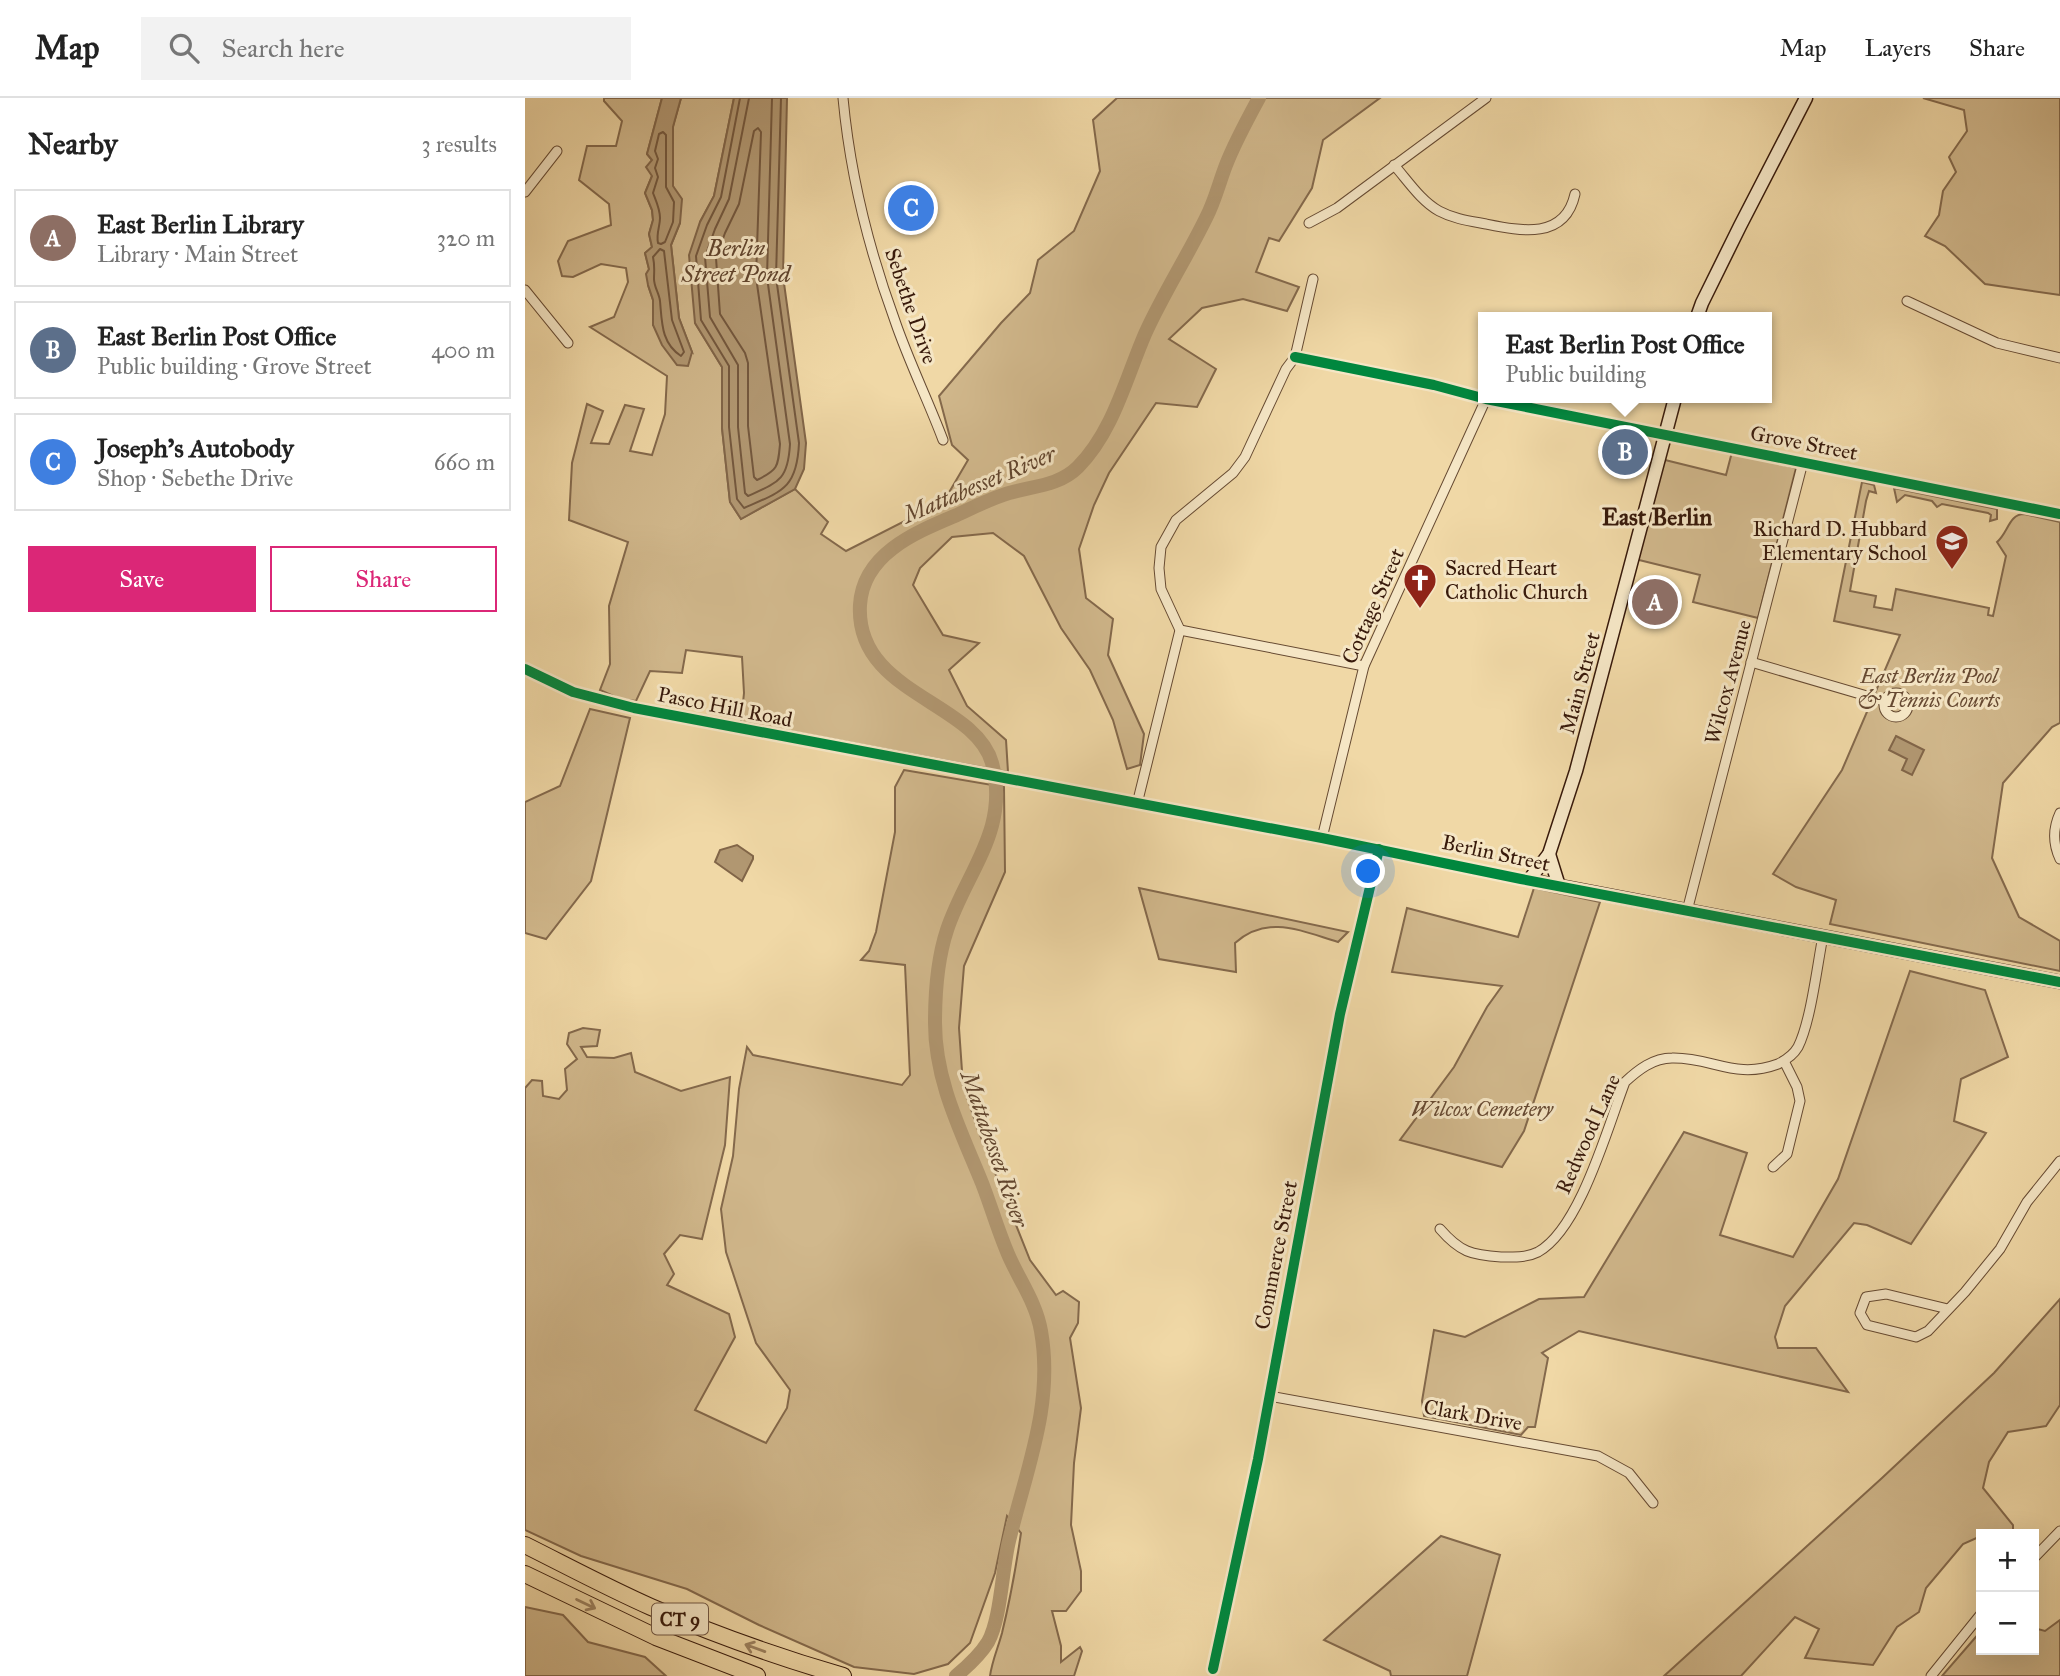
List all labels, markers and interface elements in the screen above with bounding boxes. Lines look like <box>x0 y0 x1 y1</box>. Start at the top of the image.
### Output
search box <box>141 17 631 80</box>
text: Map <box>35 28 99 68</box>
icon: search <box>165 29 203 67</box>
text: Search here <box>221 32 345 64</box>
text: Map <box>1780 33 1827 63</box>
text: Layers <box>1865 33 1931 63</box>
text: Share <box>1969 33 2025 63</box>
text: Nearby <box>28 126 118 162</box>
text: 3 results <box>421 130 497 158</box>
pin: C <box>888 182 934 234</box>
text: East Berlin Library <box>97 208 304 240</box>
text: A <box>45 224 61 252</box>
text: 320 m <box>437 224 495 252</box>
water label: Berlin Street Pond <box>681 234 792 288</box>
text: Library · Main Street <box>97 240 298 268</box>
street label: Sebethe Drive <box>879 245 943 367</box>
popup <box>1478 312 1772 403</box>
text: East Berlin Post Office <box>97 320 336 352</box>
text: East Berlin Post Office <box>1505 328 1745 360</box>
text: B <box>45 336 61 364</box>
text: 400 m <box>431 336 495 364</box>
text: Public building · Grove Street <box>97 352 372 380</box>
text: Public building <box>1505 360 1646 388</box>
street label: Grove Street <box>1748 420 1861 466</box>
pin: B <box>1602 426 1648 478</box>
text: Joseph's Autobody <box>97 432 294 464</box>
water label: Mattabesset River <box>897 439 1061 530</box>
text: C <box>45 448 61 476</box>
text: 660 m <box>434 448 495 476</box>
text: Shop · Sebethe Drive <box>97 464 293 492</box>
district label: East Berlin <box>1602 502 1712 532</box>
place label: Richard D. Hubbard Elementary School <box>1753 516 1927 566</box>
school or university icon: Richard D. Hubbard Elementary School <box>1933 522 1971 571</box>
street label: Cottage Street <box>1336 544 1410 668</box>
button: Save <box>28 546 256 612</box>
button: Share <box>270 546 497 612</box>
place label: Sacred Heart Catholic Church <box>1445 555 1588 605</box>
church icon: Sacred Heart Catholic Church <box>1401 561 1439 610</box>
pin: A <box>1632 576 1678 628</box>
street label: Wilcox Avenue <box>1699 617 1757 747</box>
street label: Main Street <box>1554 629 1606 737</box>
park label: East Berlin Pool & Tennis Courts <box>1858 663 2001 713</box>
street label: Pasco Hill Road <box>655 681 795 733</box>
street label: Berlin Street <box>1440 829 1553 877</box>
your location <box>1351 854 1385 888</box>
water label: Mattabesset River <box>955 1065 1035 1232</box>
street label: Redwood Lane <box>1550 1070 1626 1198</box>
park label: Wilcox Cemetery <box>1411 1096 1554 1122</box>
street label: Commerce Street <box>1249 1178 1303 1332</box>
street label: Clark Drive <box>1422 1394 1524 1436</box>
map controls <box>1976 1529 2039 1655</box>
button: + <box>1976 1529 2039 1592</box>
button: − <box>1976 1592 2039 1655</box>
one-way arrow <box>575 1598 596 1612</box>
road number: CT 9 <box>652 1604 708 1634</box>
one-way arrow <box>744 1641 766 1653</box>

